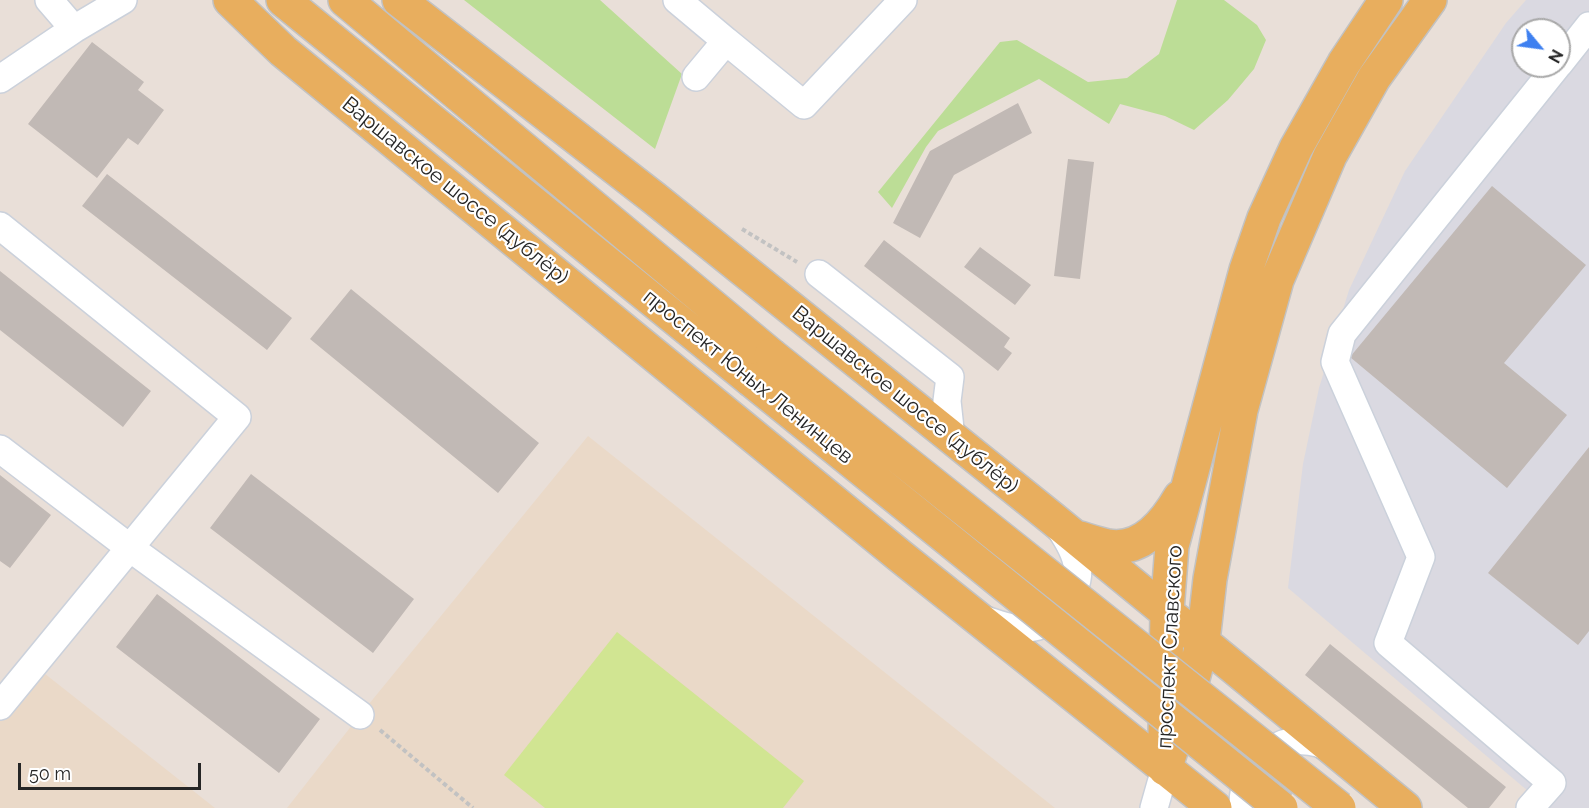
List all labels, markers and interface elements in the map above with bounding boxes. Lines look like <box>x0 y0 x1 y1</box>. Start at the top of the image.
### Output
north arrow <box>1511 18 1571 78</box>
text: N <box>1544 46 1567 66</box>
street label: Варшавское шоссе (дублёр) <box>337 92 573 290</box>
street label: проспект Юных Ленинцев <box>638 285 858 469</box>
street label: Варшавское шоссе (дублёр) <box>787 301 1023 499</box>
street label: проспект Славского <box>1152 545 1188 749</box>
scale bar <box>21 751 204 789</box>
text: 50 m <box>29 763 71 784</box>

